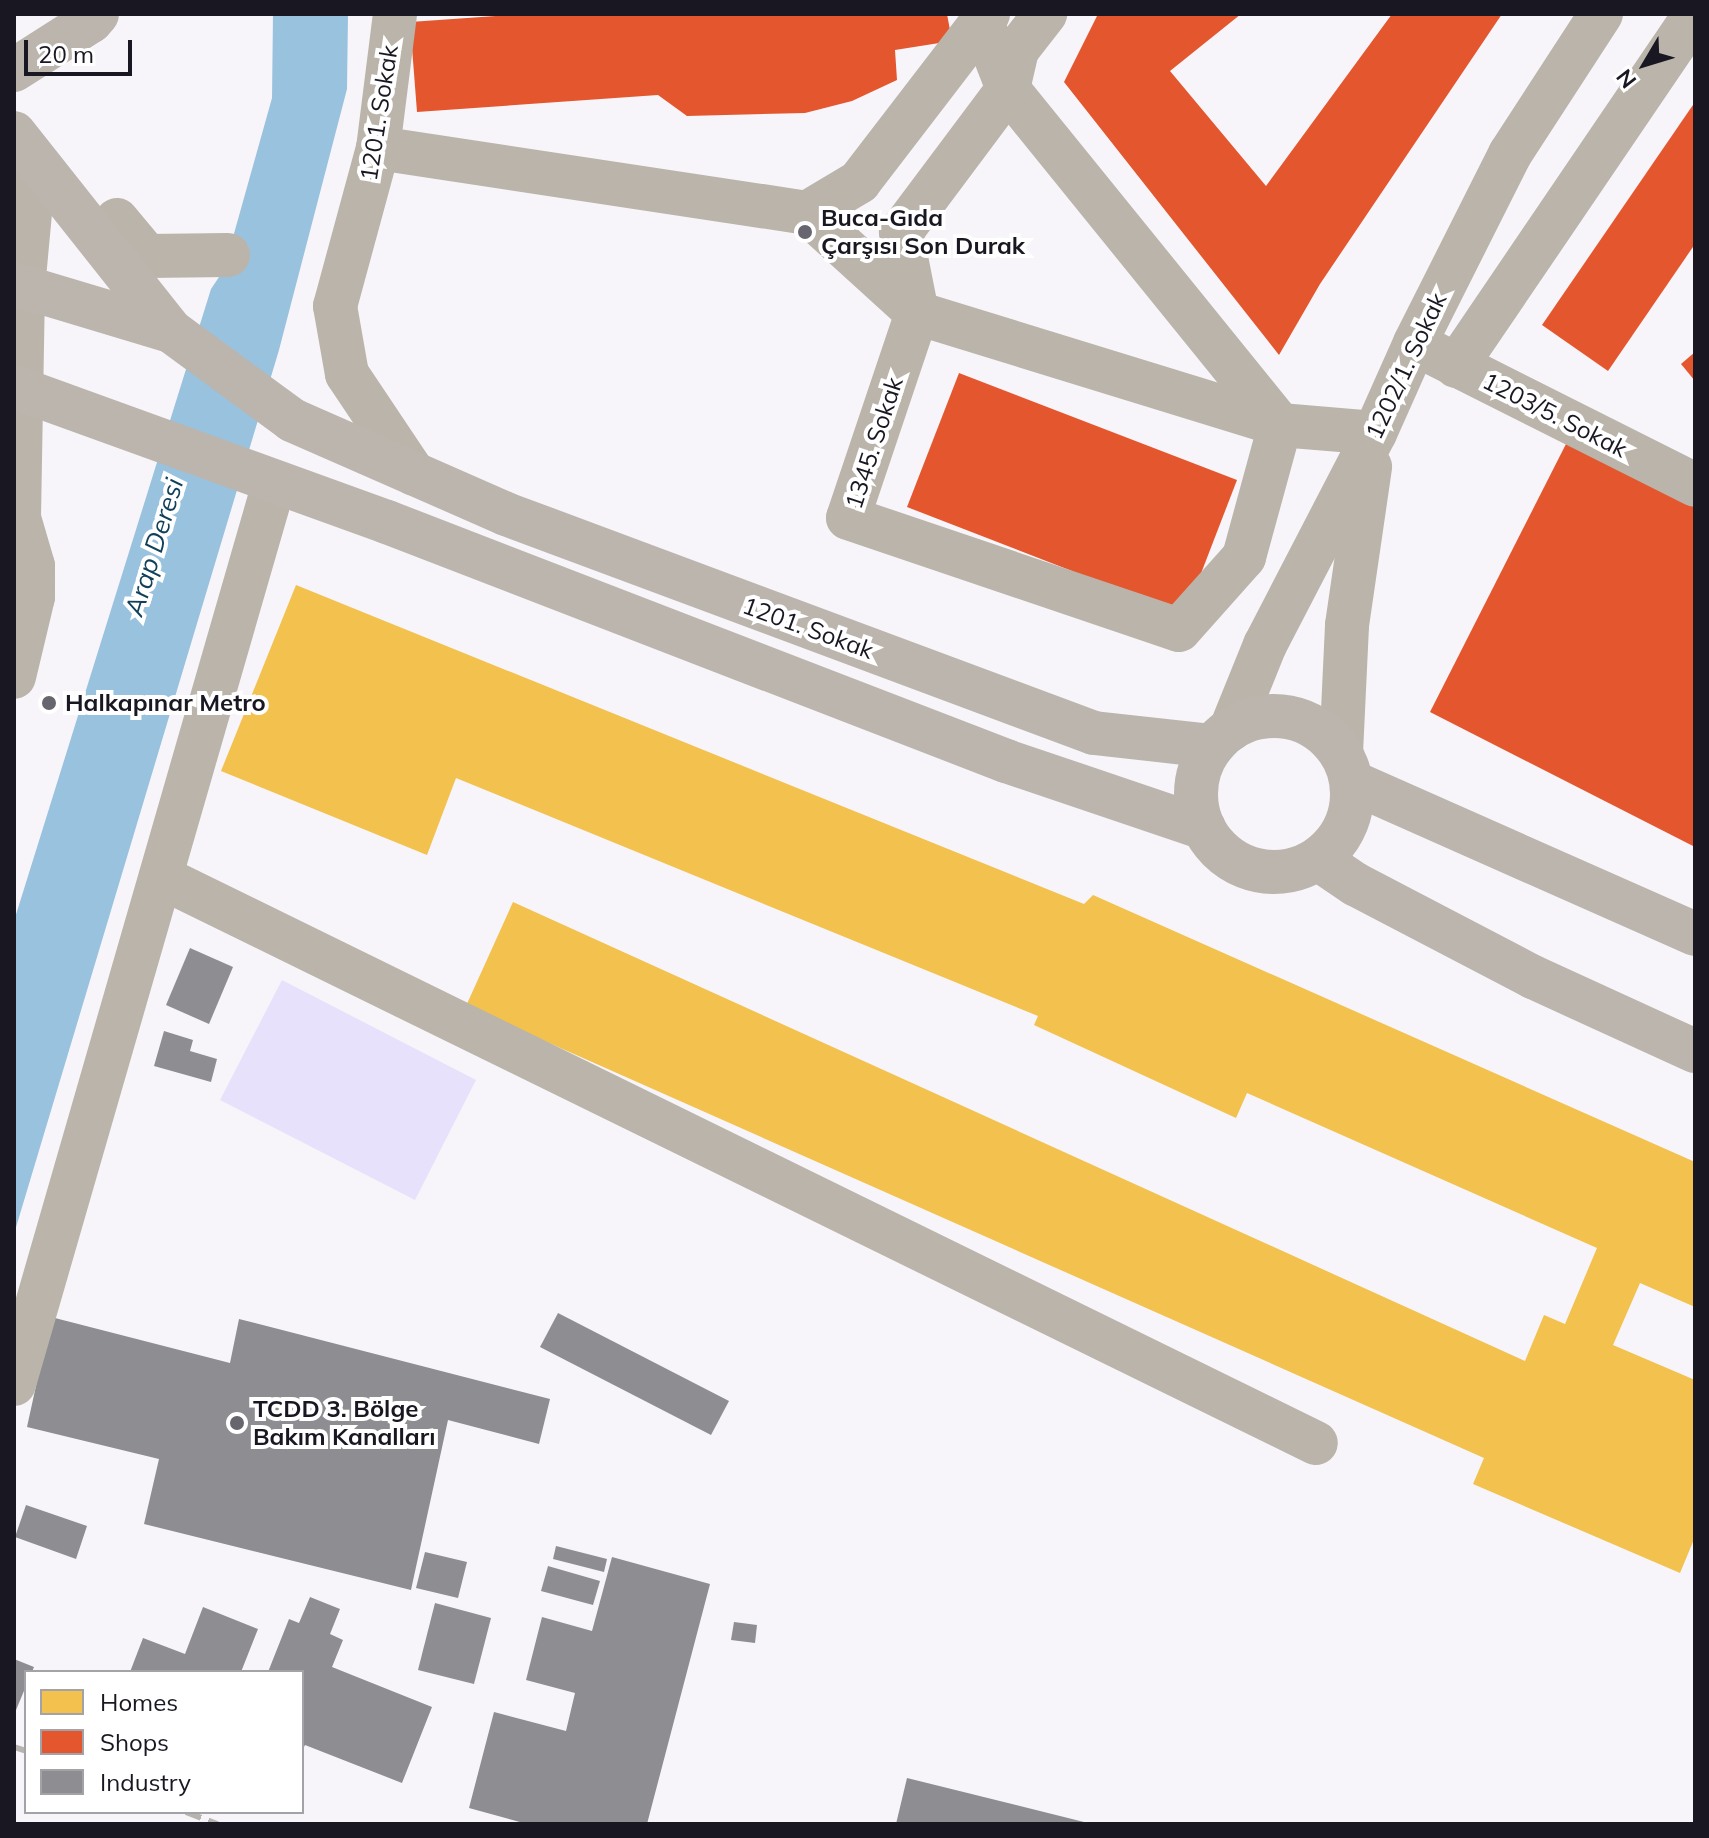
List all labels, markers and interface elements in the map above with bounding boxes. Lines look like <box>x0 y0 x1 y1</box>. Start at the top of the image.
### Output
scale bar <box>28 24 136 74</box>
north arrow <box>1605 24 1685 104</box>
text: 20 m <box>38 39 94 69</box>
street label: 1201. Sokak <box>354 43 404 183</box>
text: N <box>1610 64 1642 94</box>
place label: Buca-Gıda Çarşısı Son Durak <box>821 204 1025 260</box>
marker: Buca-Gıda Çarşısı Son Durak <box>796 223 814 241</box>
street label: 1202/1. Sokak <box>1360 288 1452 444</box>
street label: 1203/5. Sokak <box>1478 366 1632 464</box>
street label: 1345. Sokak <box>839 373 909 513</box>
water label: Arap Deresi <box>118 474 190 620</box>
street label: 1201. Sokak <box>739 591 877 665</box>
place label: Halkapınar Metro <box>65 689 266 717</box>
marker: Halkapınar Metro <box>40 694 58 712</box>
place label: TCDD 3. Bölge Bakım Kanalları <box>253 1395 435 1451</box>
marker: TCDD 3. Bölge Bakım Kanalları <box>228 1414 246 1432</box>
legend <box>24 1670 304 1814</box>
text: Homes <box>100 1687 178 1717</box>
text: Shops <box>100 1727 169 1757</box>
text: Industry <box>100 1767 191 1797</box>

